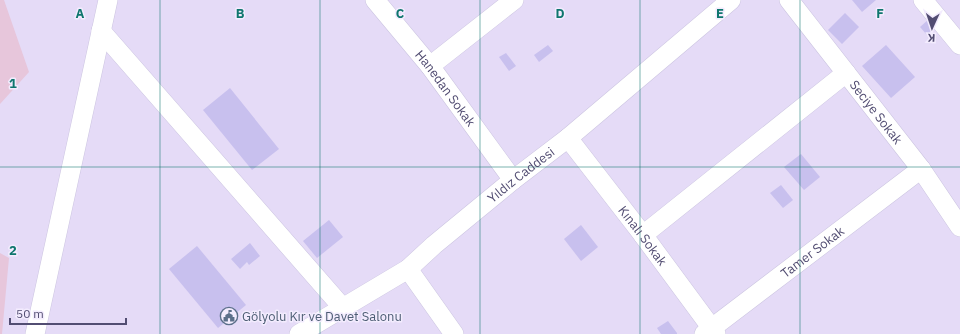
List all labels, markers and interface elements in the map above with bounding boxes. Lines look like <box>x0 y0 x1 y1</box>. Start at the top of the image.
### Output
text: A <box>76 5 85 22</box>
text: B <box>236 5 245 22</box>
text: C <box>396 5 405 22</box>
text: D <box>555 5 565 22</box>
text: E <box>716 5 724 22</box>
text: F <box>876 5 884 22</box>
north arrow <box>912 8 952 48</box>
text: K <box>927 31 936 45</box>
street label: Hanedan Sokak <box>412 46 480 130</box>
text: 1 <box>9 75 17 92</box>
street label: Seciye Sokak <box>846 76 907 147</box>
street label: Yıldız Caddesi <box>484 143 558 206</box>
street label: Kınalı Sokak <box>615 202 671 269</box>
street label: Tamer Sokak <box>777 222 847 281</box>
text: 2 <box>9 242 17 259</box>
scale bar <box>10 300 126 326</box>
text: 50 m <box>16 306 44 321</box>
public building icon: Gölyolu Kır ve Davet Salonu <box>219 306 239 326</box>
place label: Gölyolu Kır ve Davet Salonu <box>242 308 402 325</box>

